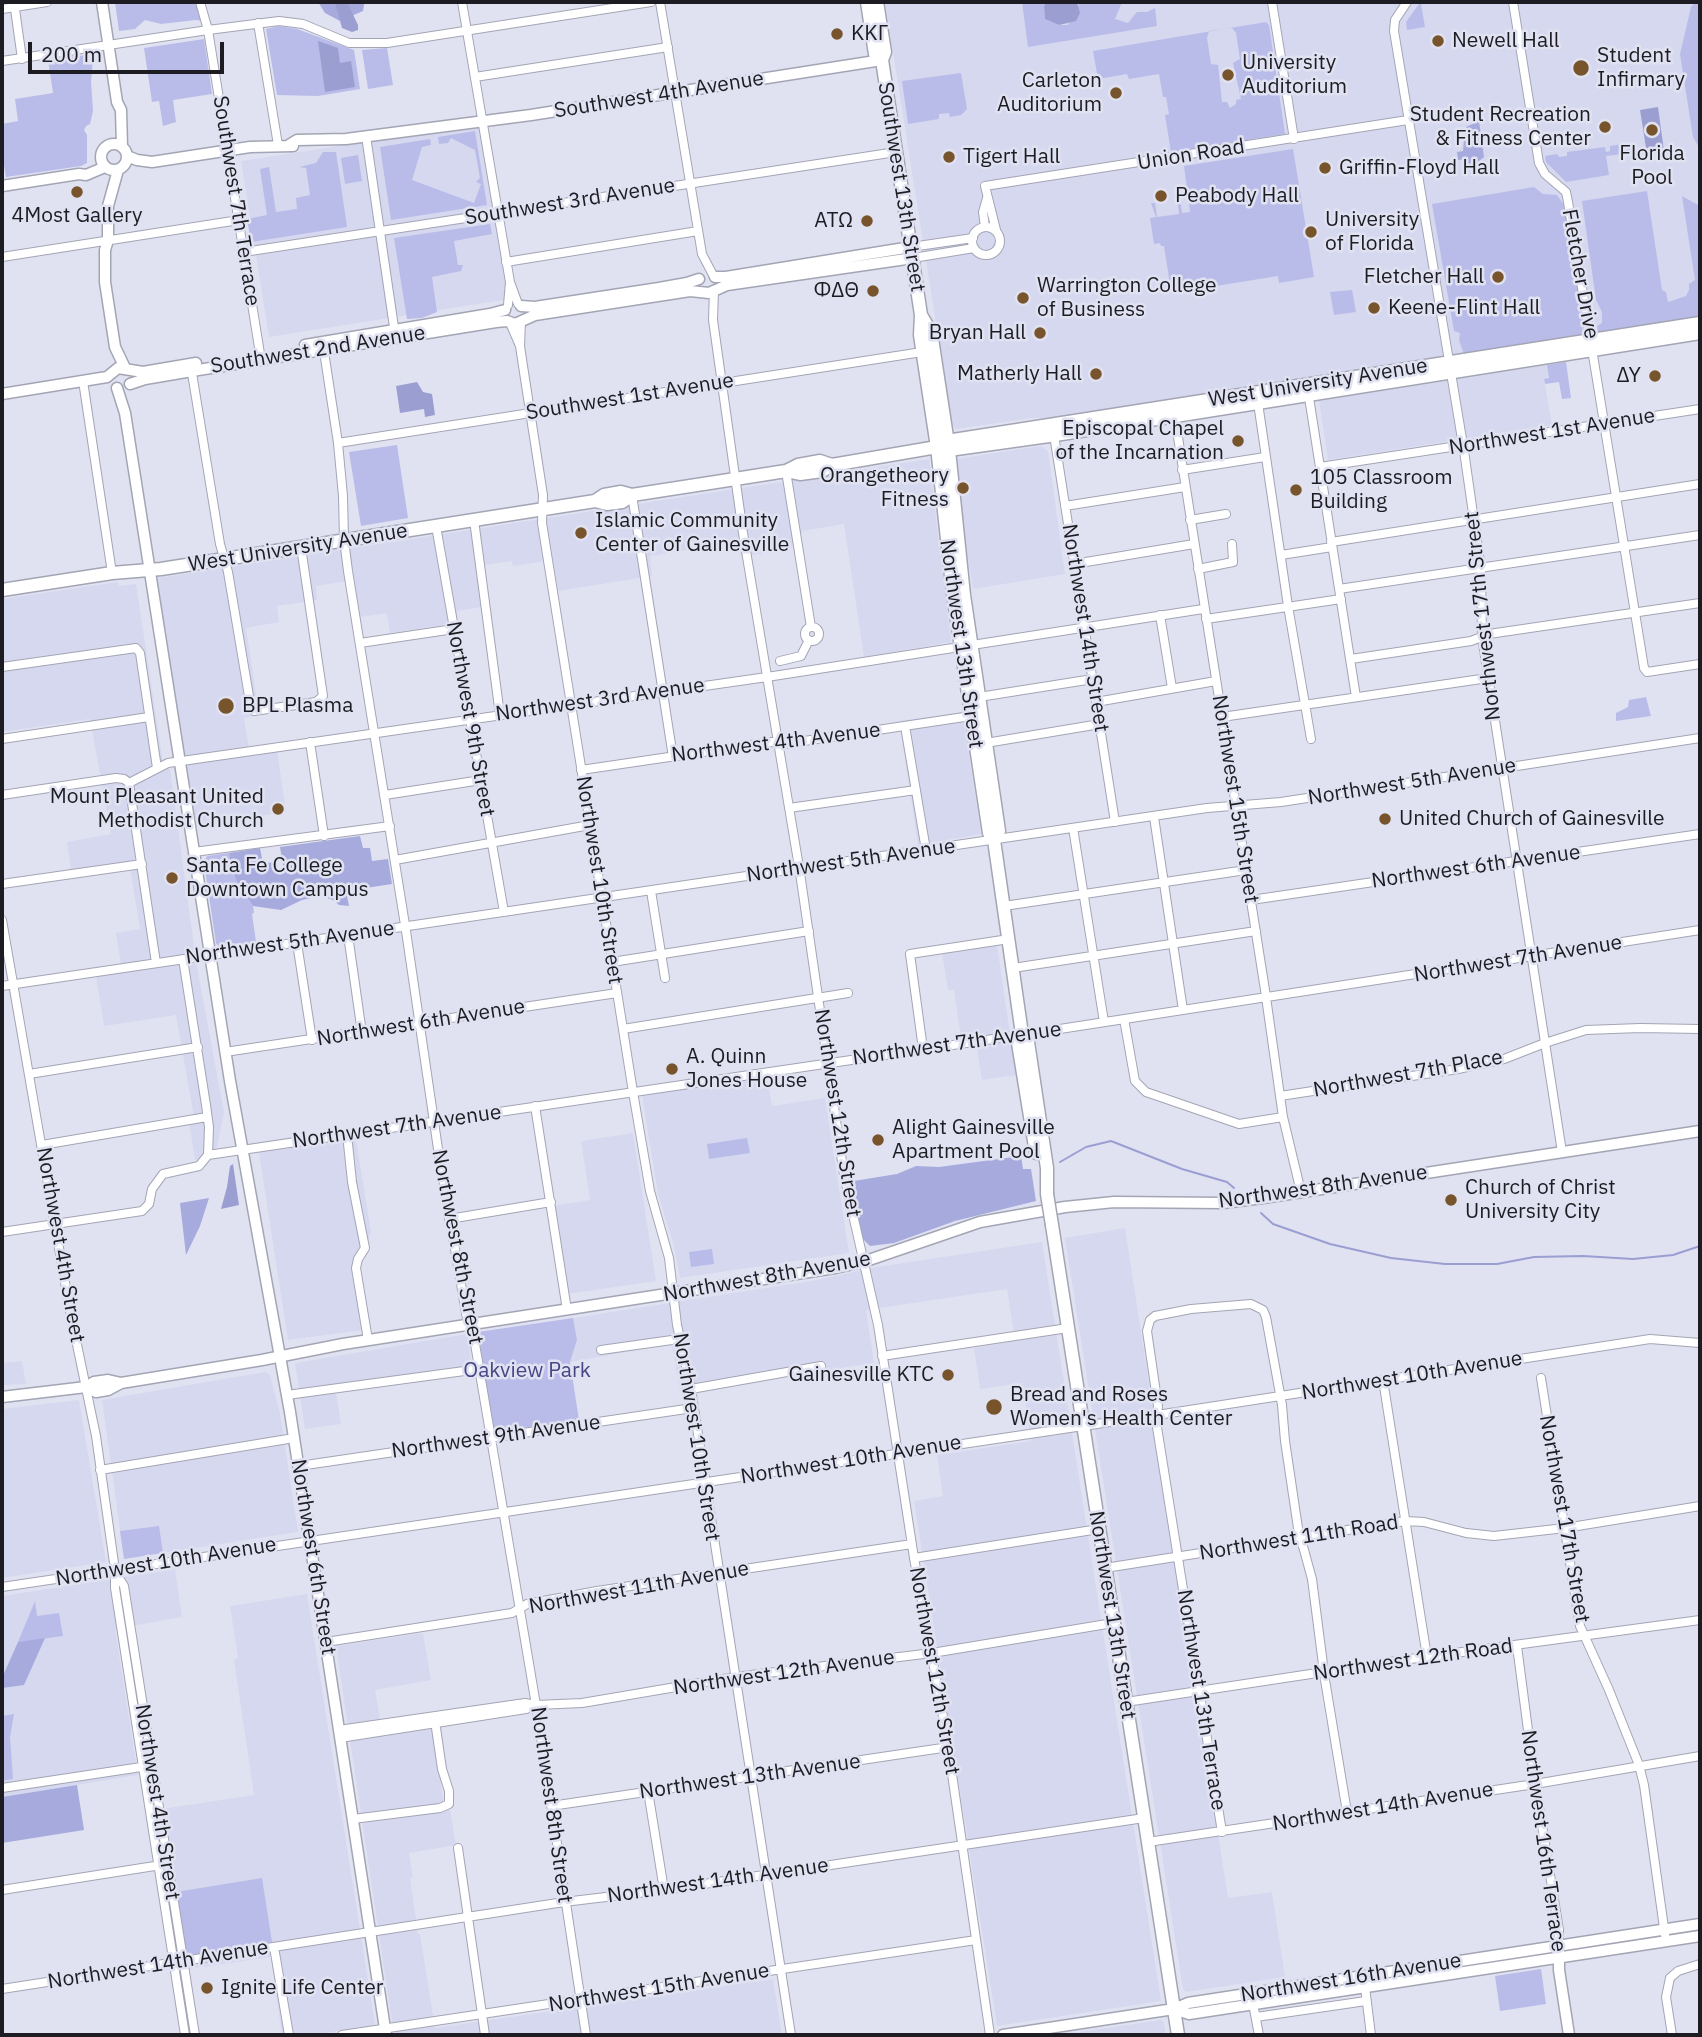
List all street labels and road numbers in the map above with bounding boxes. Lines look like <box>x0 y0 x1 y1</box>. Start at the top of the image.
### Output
street label: Southwest 4th Avenue <box>552 66 766 124</box>
street label: Southwest 13th Street <box>872 80 930 294</box>
street label: Southwest 7th Terrace <box>207 94 265 308</box>
street label: Union Road <box>1136 134 1246 176</box>
street label: Southwest 3rd Avenue <box>463 173 677 231</box>
street label: Fletcher Drive <box>1556 207 1604 341</box>
street label: Southwest 2nd Avenue <box>209 321 427 379</box>
street label: West University Avenue <box>1207 353 1429 413</box>
street label: Southwest 1st Avenue <box>524 368 736 426</box>
street label: Northwest 1st Avenue <box>1447 403 1657 461</box>
street label: Northwest 17th Street <box>1459 510 1507 722</box>
street label: West University Avenue <box>187 518 409 578</box>
street label: Northwest 14th Street <box>1056 522 1114 734</box>
street label: Northwest 13th Street <box>934 538 988 750</box>
street label: Northwest 9th Street <box>440 619 500 819</box>
street label: Northwest 3rd Avenue <box>494 673 706 727</box>
street label: Northwest 15th Street <box>1206 693 1264 905</box>
street label: Northwest 4th Avenue <box>670 718 882 768</box>
street label: Northwest 5th Avenue <box>1306 753 1518 811</box>
street label: Northwest 10th Street <box>570 774 628 986</box>
street label: Northwest 5th Avenue <box>745 834 957 888</box>
street label: Northwest 6th Avenue <box>1370 840 1582 894</box>
street label: Northwest 5th Avenue <box>184 916 396 970</box>
street label: Northwest 7th Avenue <box>1412 930 1624 988</box>
street label: Northwest 6th Avenue <box>315 994 527 1052</box>
street label: Northwest 12th Street <box>808 1007 866 1219</box>
street label: Northwest 7th Avenue <box>851 1017 1063 1071</box>
street label: Northwest 7th Place <box>1311 1045 1505 1103</box>
street label: Northwest 7th Avenue <box>291 1100 503 1154</box>
street label: Northwest 4th Street <box>30 1145 90 1345</box>
street label: Northwest 8th Street <box>426 1147 488 1347</box>
street label: Northwest 8th Avenue <box>1217 1160 1429 1214</box>
street label: Northwest 8th Avenue <box>661 1246 873 1308</box>
street label: Northwest 10th Street <box>667 1331 725 1543</box>
street label: Northwest 10th Avenue <box>1300 1346 1524 1406</box>
street label: Northwest 9th Avenue <box>390 1410 602 1464</box>
street label: Northwest 17th Street <box>1533 1413 1595 1625</box>
street label: Northwest 10th Avenue <box>739 1430 963 1490</box>
street label: Northwest 6th Street <box>285 1457 341 1657</box>
street label: Northwest 13th Street <box>1083 1509 1141 1721</box>
street label: Northwest 11th Road <box>1198 1510 1400 1566</box>
street label: Northwest 10th Avenue <box>54 1532 278 1592</box>
street label: Northwest 11th Avenue <box>527 1556 751 1620</box>
street label: Northwest 12th Street <box>903 1565 965 1777</box>
street label: Northwest 13th Terrace <box>1171 1588 1231 1812</box>
street label: Northwest 12th Road <box>1312 1634 1514 1686</box>
street label: Northwest 12th Avenue <box>672 1645 896 1701</box>
street label: Northwest 4th Street <box>129 1702 185 1902</box>
street label: Northwest 8th Street <box>525 1705 577 1905</box>
street label: Northwest 16th Terrace <box>1515 1728 1571 1954</box>
street label: Northwest 13th Avenue <box>638 1749 862 1805</box>
street label: Northwest 14th Avenue <box>1271 1777 1495 1837</box>
street label: Northwest 14th Avenue <box>606 1853 830 1909</box>
street label: Northwest 14th Avenue <box>46 1935 270 1995</box>
street label: Northwest 16th Avenue <box>1239 1948 1463 2008</box>
street label: Northwest 15th Avenue <box>547 1958 771 2018</box>

